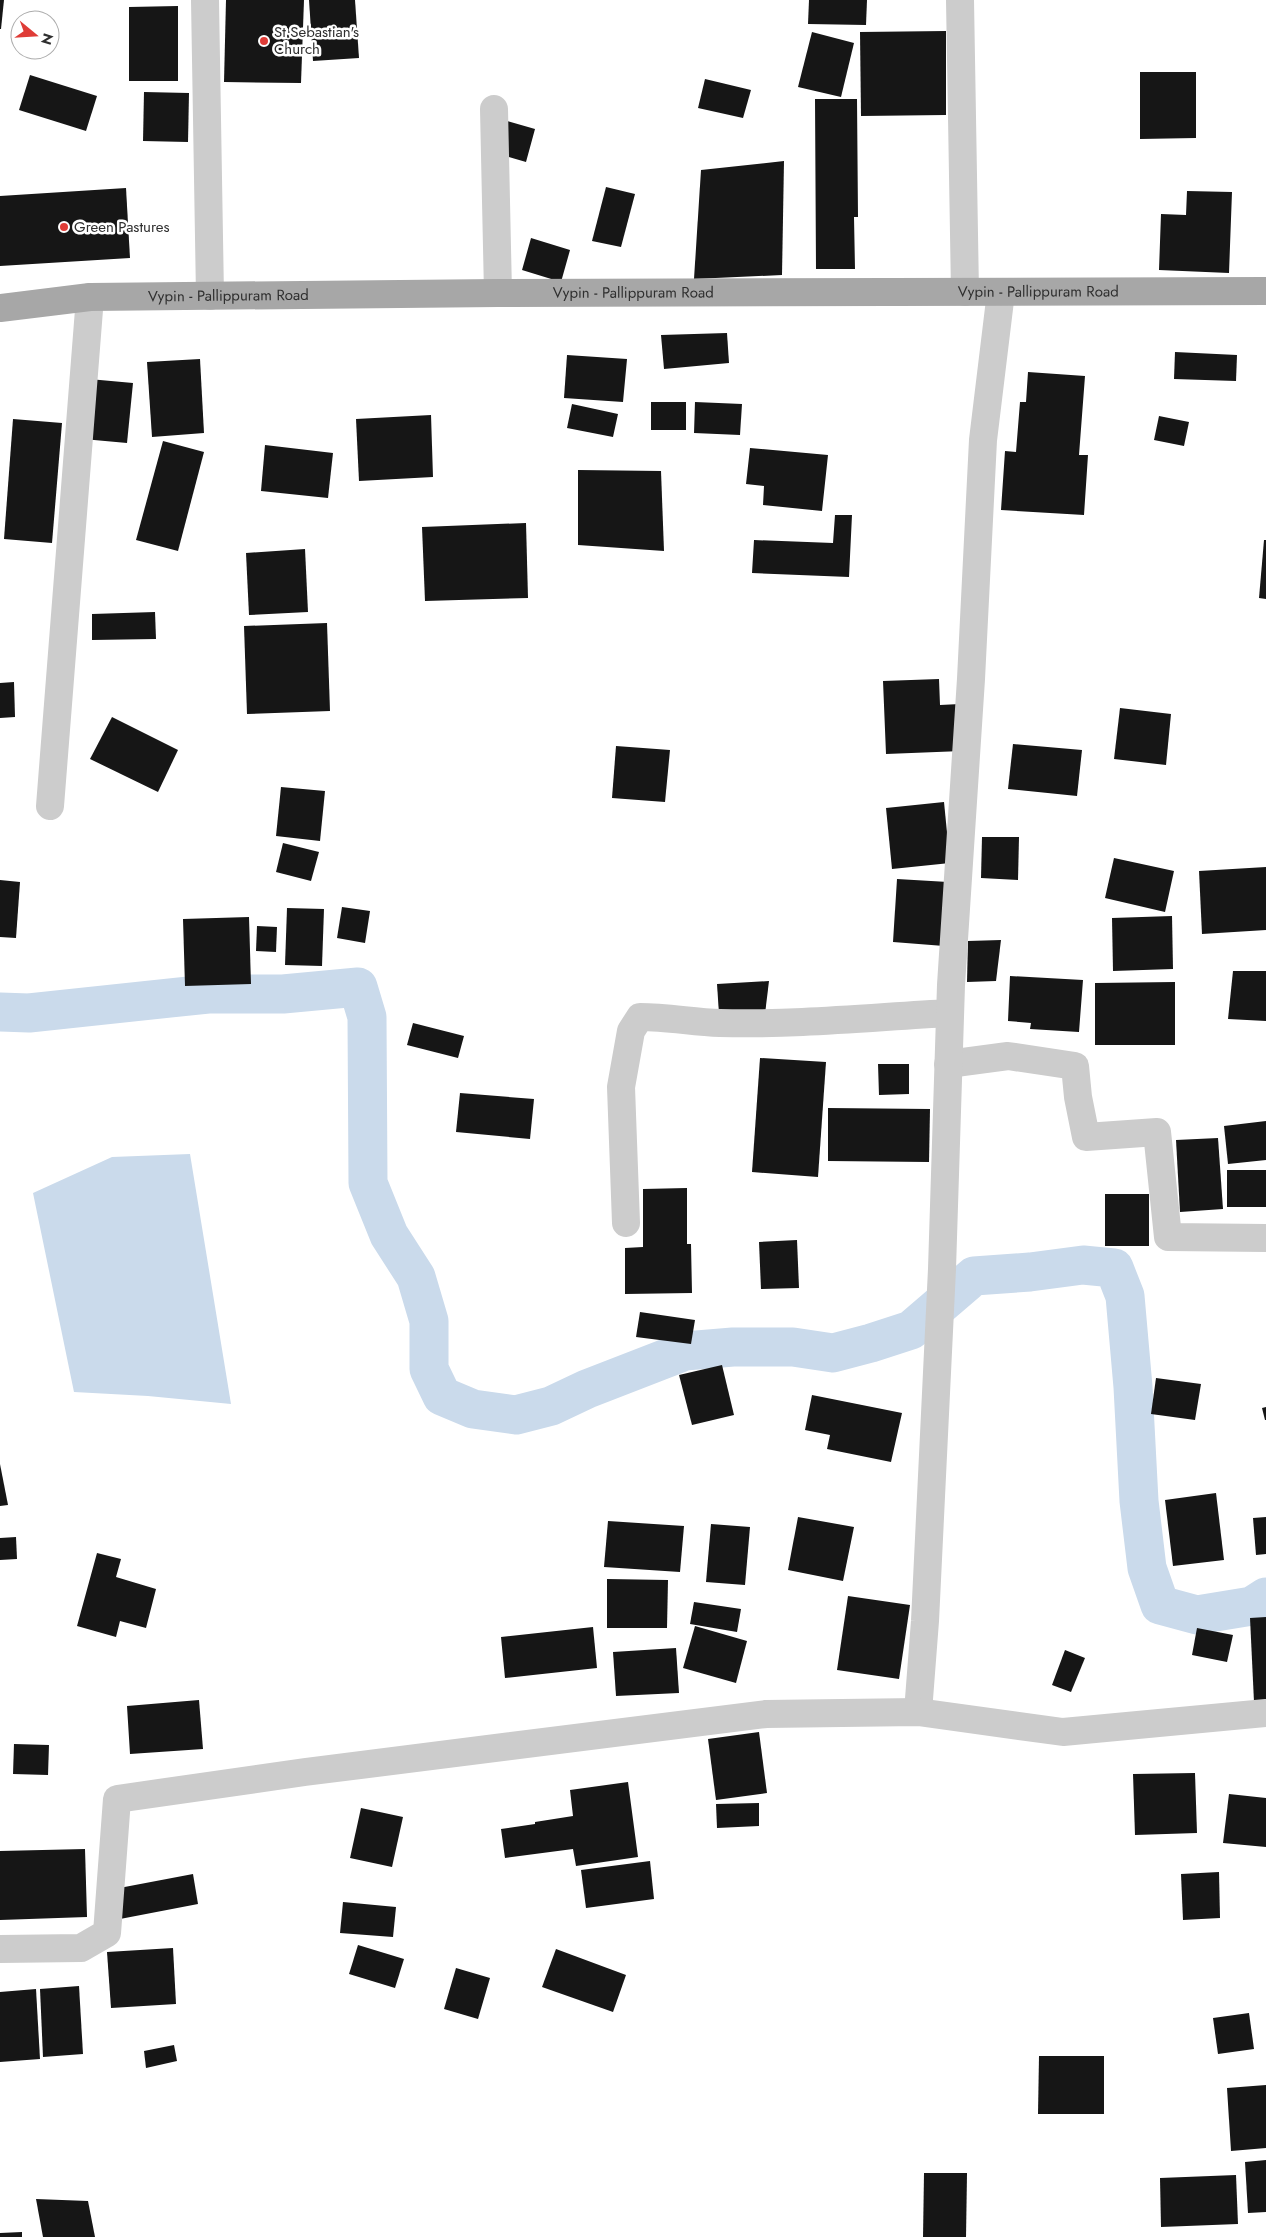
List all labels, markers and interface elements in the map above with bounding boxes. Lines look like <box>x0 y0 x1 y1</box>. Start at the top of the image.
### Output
north arrow <box>10 10 60 60</box>
place label: St.Sebastian's Church <box>274 21 359 60</box>
text: N <box>36 31 59 47</box>
marker: St.Sebastian's Church <box>258 35 270 47</box>
place label: Green Pastures <box>74 216 170 238</box>
marker: Green Pastures <box>58 221 70 233</box>
street label: Vypin - Pallippuram Road <box>958 280 1119 303</box>
street label: Vypin - Pallippuram Road <box>553 281 714 304</box>
street label: Vypin - Pallippuram Road <box>148 284 309 307</box>

